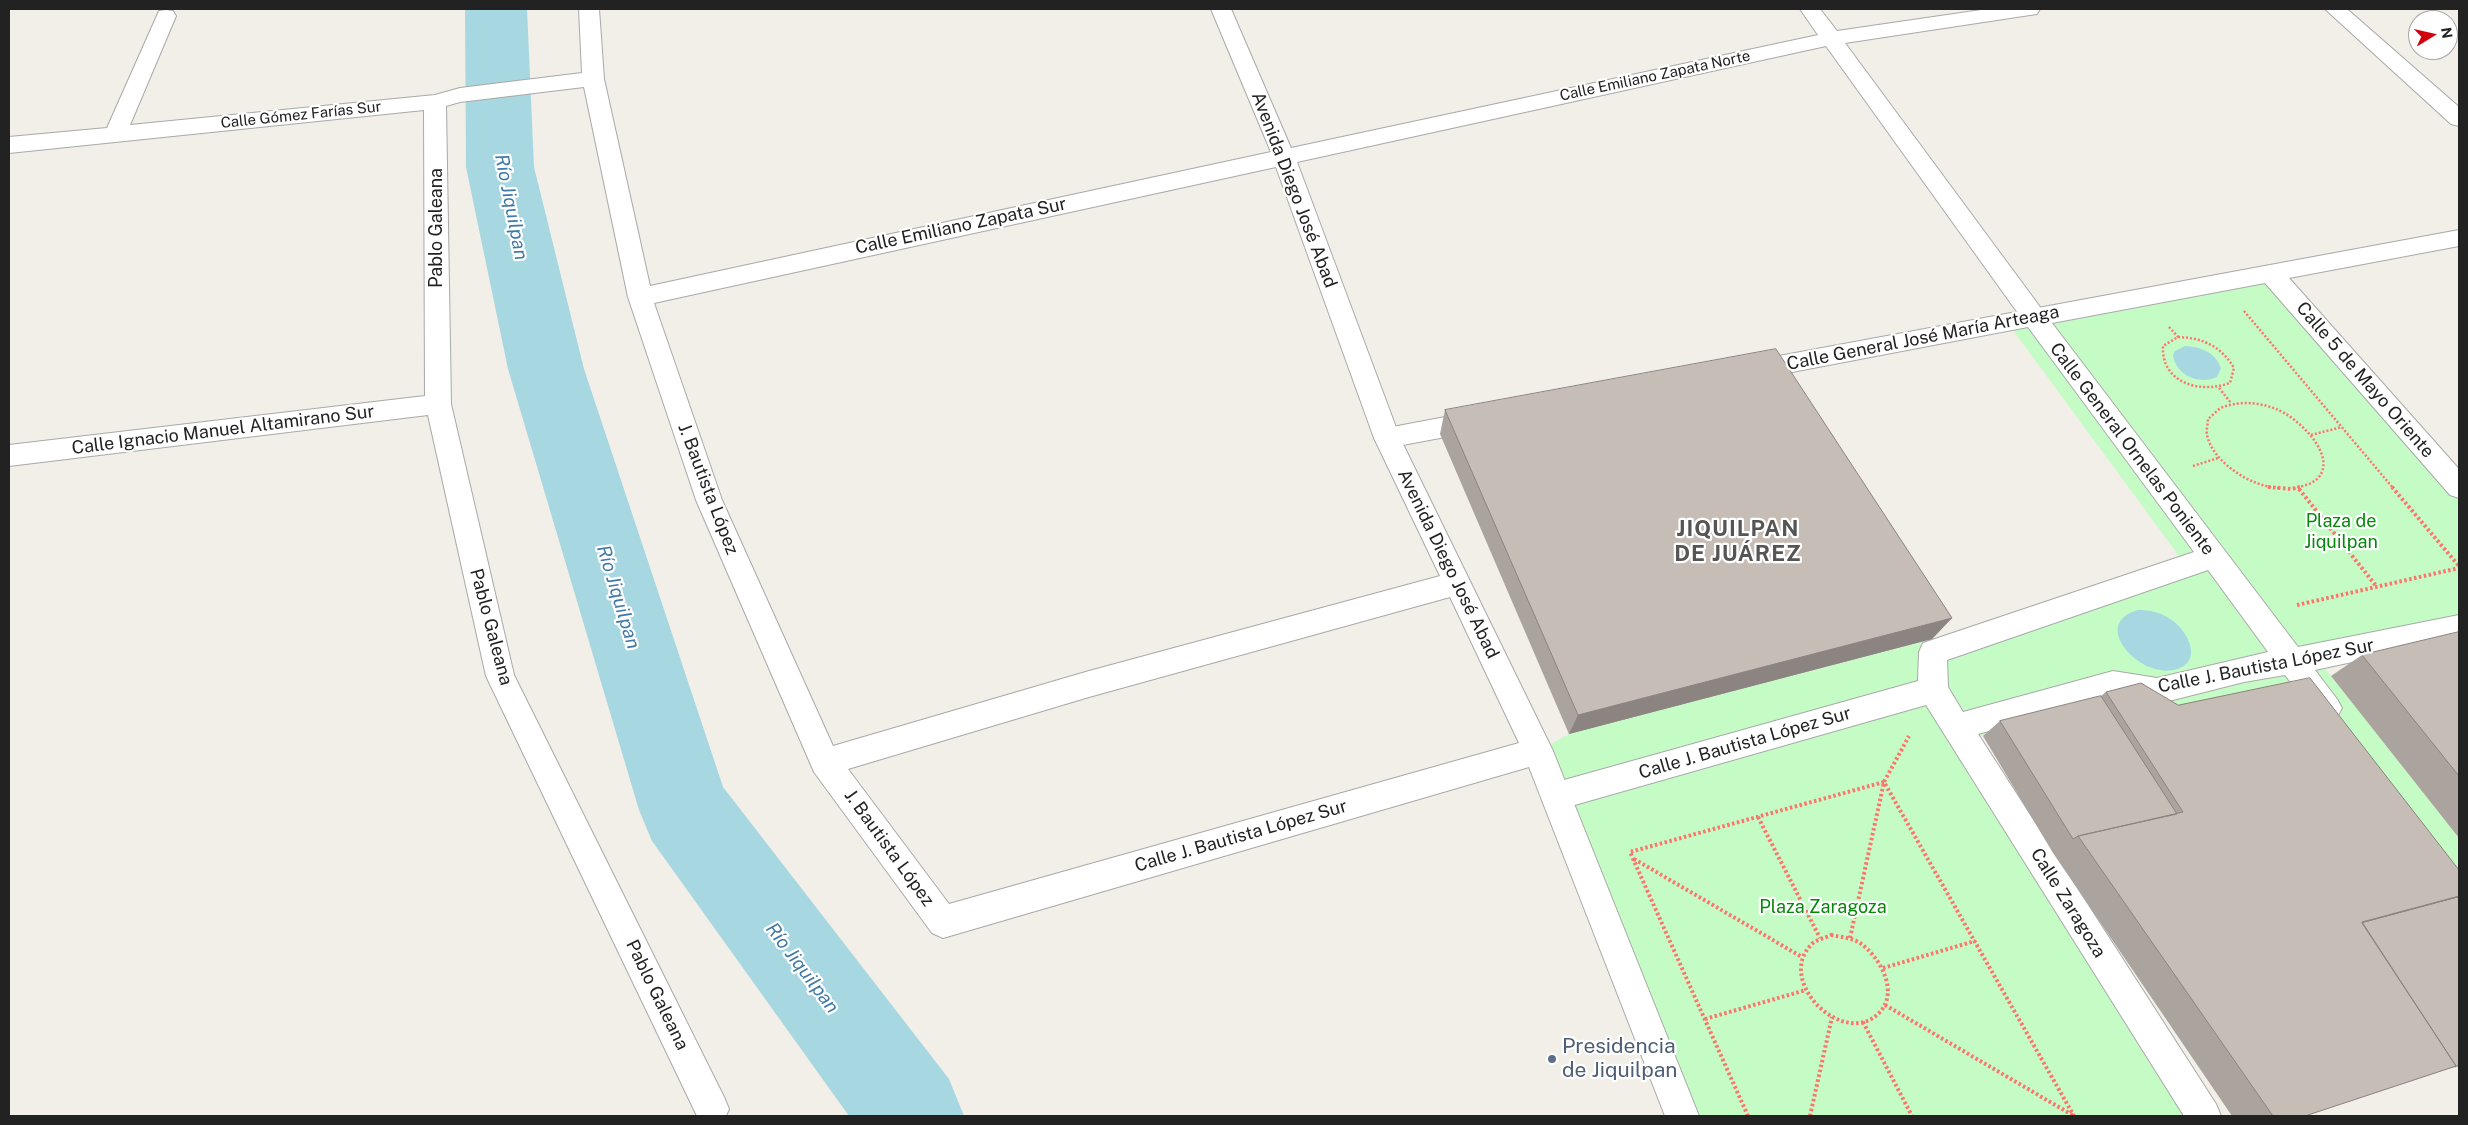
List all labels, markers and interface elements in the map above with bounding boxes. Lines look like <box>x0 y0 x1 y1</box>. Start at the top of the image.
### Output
north arrow <box>2408 10 2458 60</box>
text: N <box>2438 26 2456 39</box>
street label: Calle Emiliano Zapata Norte <box>1558 47 1752 105</box>
street label: Avenida Diego José Abad <box>1247 89 1341 291</box>
street label: Calle Gómez Farías Sur <box>220 98 382 132</box>
water label: Río Jiquilpan <box>490 152 532 262</box>
street label: Pablo Galeana <box>425 168 447 288</box>
street label: Calle Emiliano Zapata Sur <box>853 193 1069 259</box>
street label: Calle 5 de Mayo Oriente <box>2291 298 2439 462</box>
street label: Calle General José María Arteaga <box>1785 301 2061 375</box>
street label: Calle General Ornelas Poniente <box>2045 339 2219 559</box>
street label: Calle Ignacio Manuel Altamirano Sur <box>70 401 376 459</box>
street label: J. Bautista López <box>673 420 743 558</box>
street label: Avenida Diego José Abad <box>1393 466 1503 662</box>
park label: Plaza de Jiquilpan <box>2304 510 2378 552</box>
district label: JIQUILPAN DE JUÁREZ <box>1673 516 1803 568</box>
water label: Río Jiquilpan <box>591 542 645 652</box>
street label: Pablo Galeana <box>465 566 517 688</box>
street label: Calle J. Bautista López Sur <box>2156 634 2376 698</box>
street label: Calle J. Bautista López Sur <box>1636 702 1854 784</box>
street label: J. Bautista López <box>839 785 939 911</box>
street label: Calle J. Bautista López Sur <box>1132 795 1350 877</box>
street label: Calle Zaragoza <box>2026 844 2110 962</box>
park label: Plaza Zaragoza <box>1759 896 1887 918</box>
water label: Río Jiquilpan <box>761 918 843 1018</box>
street label: Pablo Galeana <box>621 936 693 1054</box>
place label: Presidencia de Jiquilpan <box>1562 1034 1677 1084</box>
marker: Presidencia de Jiquilpan <box>1546 1053 1558 1065</box>

